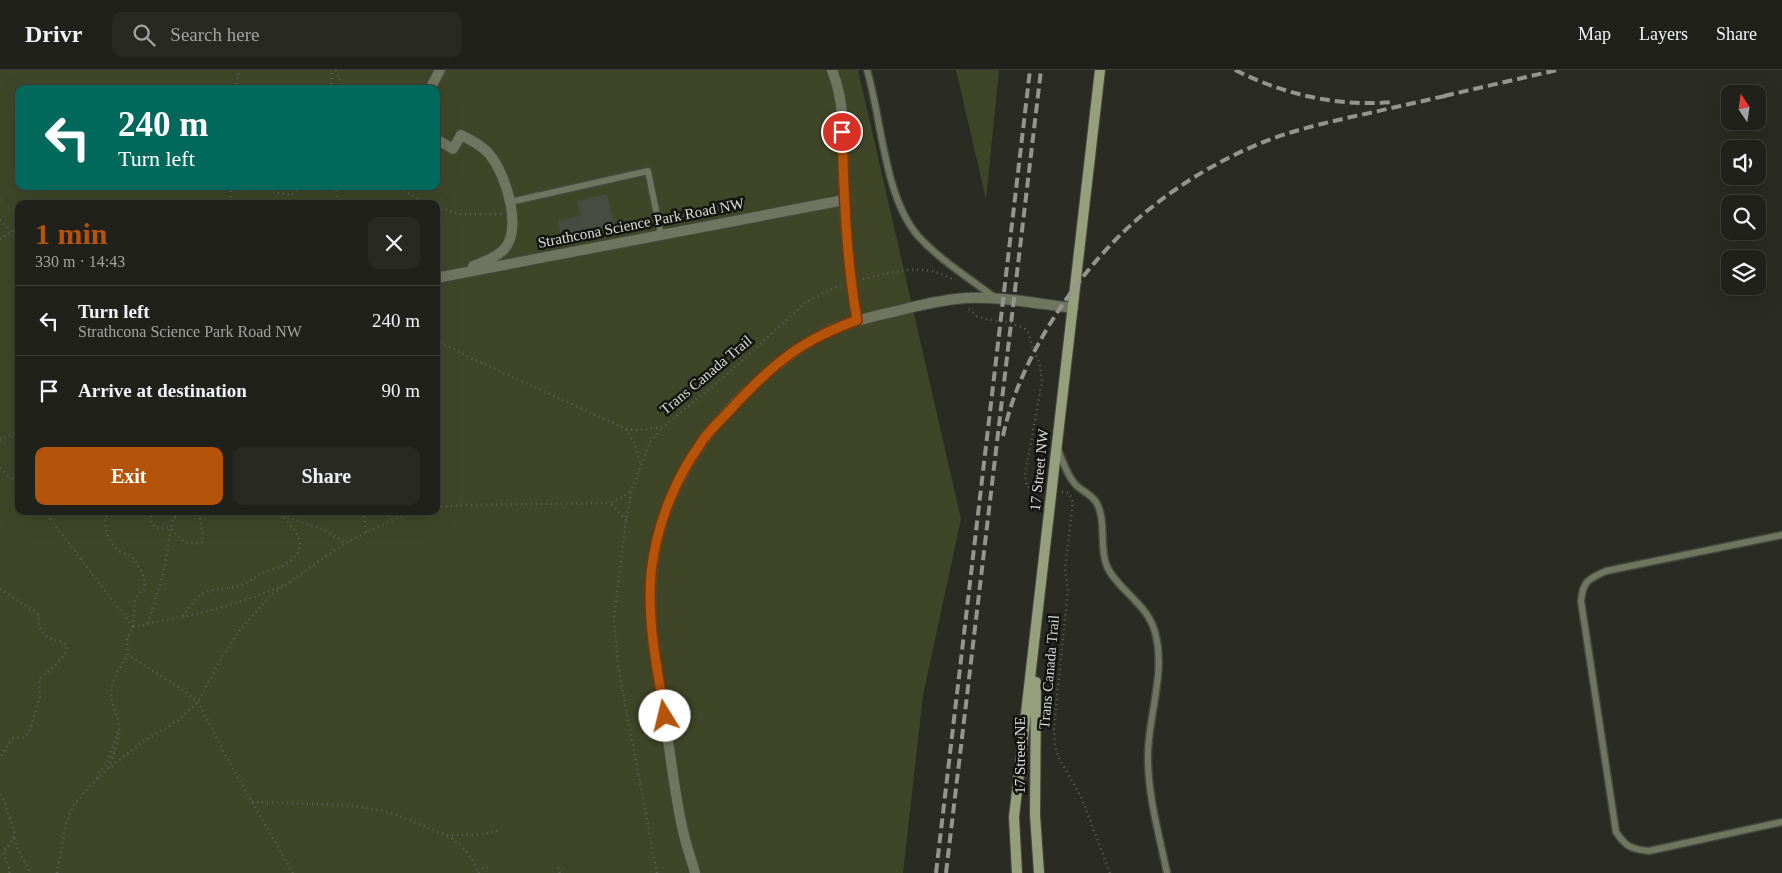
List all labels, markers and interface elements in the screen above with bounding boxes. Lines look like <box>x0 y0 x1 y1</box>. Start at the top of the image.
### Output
search box <box>112 12 462 57</box>
text: Drivr <box>25 21 82 47</box>
icon: search <box>130 21 158 49</box>
text: Search here <box>170 24 259 45</box>
text: Map <box>1578 24 1611 44</box>
text: Layers <box>1639 24 1688 44</box>
text: Share <box>1716 24 1757 44</box>
north arrow <box>1721 85 1766 130</box>
map controls <box>1721 85 1766 295</box>
icon: left <box>35 105 100 170</box>
text: 240 m <box>118 105 208 144</box>
pin <box>821 111 863 153</box>
icon: arrive <box>828 118 856 146</box>
button: sound <box>1721 140 1766 185</box>
text: Turn left <box>118 146 195 171</box>
street label: Strathcona Science Park Road NW <box>536 195 746 251</box>
button: search <box>1721 195 1766 240</box>
text: 1 min <box>35 217 108 250</box>
button: close <box>368 217 420 269</box>
button: layers <box>1721 250 1766 295</box>
text: 330 m · 14:43 <box>35 253 125 270</box>
text: Turn left <box>78 301 150 322</box>
icon: left <box>35 307 63 335</box>
text: 240 m <box>372 310 420 331</box>
text: Strathcona Science Park Road NW <box>78 323 302 340</box>
street label: Trans Canada Trail <box>657 332 755 418</box>
icon: arrive <box>35 377 63 405</box>
text: Arrive at destination <box>78 380 247 401</box>
text: 90 m <box>381 380 420 401</box>
street label: 17 Street NW <box>1027 427 1051 512</box>
button: Exit <box>35 447 223 505</box>
button: Share <box>233 447 420 505</box>
street label: Trans Canada Trail <box>1036 614 1062 730</box>
position arrow <box>638 689 690 741</box>
street label: 17 Street NE <box>1012 716 1028 794</box>

